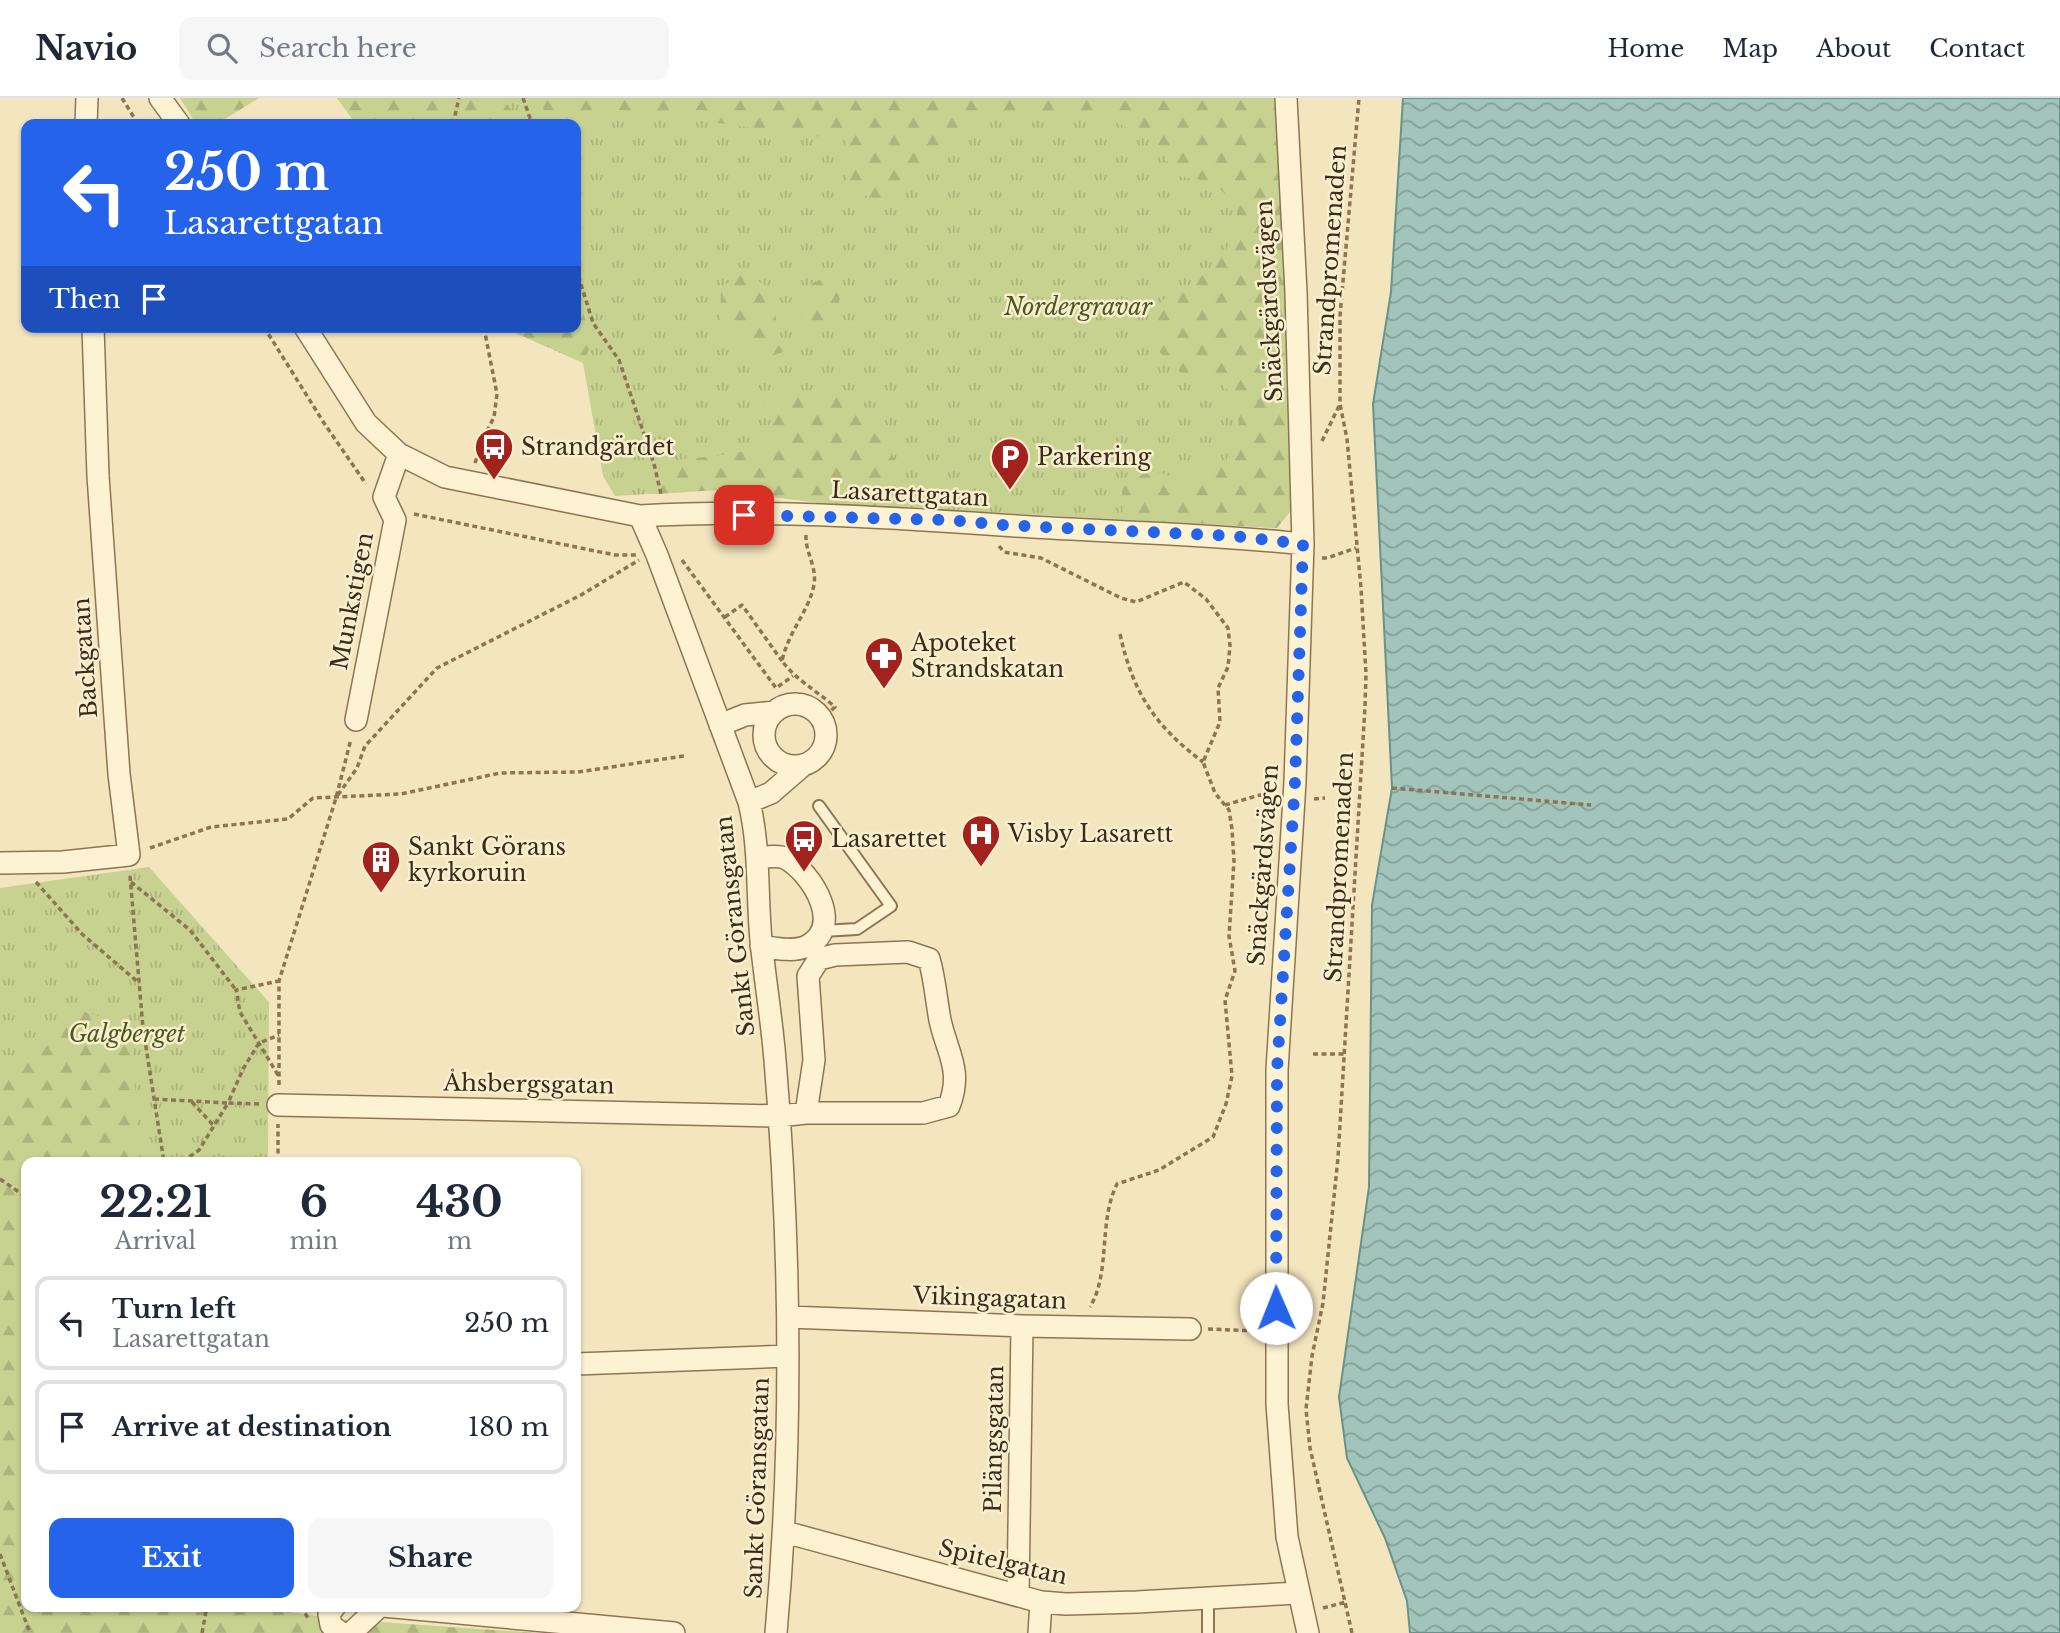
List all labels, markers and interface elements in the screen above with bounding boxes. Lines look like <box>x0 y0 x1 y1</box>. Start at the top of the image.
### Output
search box <box>179 17 669 80</box>
text: Navio <box>35 28 137 69</box>
icon: search <box>203 29 241 67</box>
text: Search here <box>259 32 417 64</box>
text: Home <box>1608 34 1684 63</box>
text: Map <box>1722 34 1778 63</box>
text: About <box>1816 34 1891 63</box>
text: Contact <box>1929 34 2025 63</box>
text: 250 m <box>164 142 329 203</box>
street label: Strandpromenaden <box>1308 144 1352 376</box>
icon: left <box>49 147 140 238</box>
street label: Snäckgärdsvägen <box>1250 199 1288 403</box>
text: Lasarettgatan <box>164 203 383 243</box>
icon: arrive <box>135 280 173 318</box>
text: Then <box>49 283 121 315</box>
park label: Nordergravar <box>1003 293 1154 321</box>
bus stop icon: Strandgärdet <box>473 426 515 481</box>
place label: Strandgärdet <box>521 433 674 461</box>
parking icon: Parkering <box>989 436 1031 491</box>
place label: Parkering <box>1037 443 1151 471</box>
street label: Lasarettgatan <box>831 476 990 512</box>
pin <box>714 485 774 545</box>
icon: arrive <box>725 496 763 534</box>
street label: Munkstigen <box>325 530 379 672</box>
street label: Backgatan <box>67 597 103 719</box>
place label: Apoteket Strandskatan <box>910 629 1064 683</box>
pharmacy icon: Apoteket Strandskatan <box>863 635 905 690</box>
street label: Strandpromenaden <box>1319 751 1359 983</box>
street label: Snäckgärdsvägen <box>1242 763 1284 967</box>
hospital icon: Visby Lasarett <box>960 813 1002 868</box>
street label: Sankt Göransgatan <box>709 814 761 1038</box>
bus stop icon: Lasarettet <box>783 818 825 873</box>
place label: Visby Lasarett <box>1007 820 1174 848</box>
place label: Lasarettet <box>831 825 947 853</box>
place label: Sankt Görans kyrkoruin <box>408 833 566 887</box>
building icon: Sankt Görans kyrkoruin <box>360 839 402 894</box>
park label: Galgberget <box>69 1020 186 1048</box>
street label: Åhsbergsgatan <box>442 1067 615 1099</box>
text: 22:21 <box>99 1176 212 1228</box>
text: 6 <box>300 1176 328 1228</box>
text: 430 <box>416 1176 503 1228</box>
text: Arrival <box>115 1227 196 1255</box>
text: min <box>290 1227 338 1255</box>
text: m <box>447 1227 472 1255</box>
position arrow <box>1239 1271 1313 1345</box>
street label: Vikingagatan <box>912 1281 1068 1315</box>
text: Turn left <box>112 1293 236 1325</box>
icon: left <box>53 1304 91 1342</box>
text: 250 m <box>464 1307 549 1339</box>
text: Lasarettgatan <box>112 1325 270 1353</box>
street label: Pilängsgatan <box>979 1365 1009 1513</box>
street label: Sankt Göransgatan <box>739 1377 775 1599</box>
icon: arrive <box>53 1408 91 1446</box>
text: Arrive at destination <box>112 1411 392 1443</box>
text: 180 m <box>468 1411 549 1443</box>
button: Exit <box>49 1518 294 1598</box>
button: Share <box>308 1518 553 1598</box>
street label: Spitelgatan <box>936 1534 1070 1590</box>

